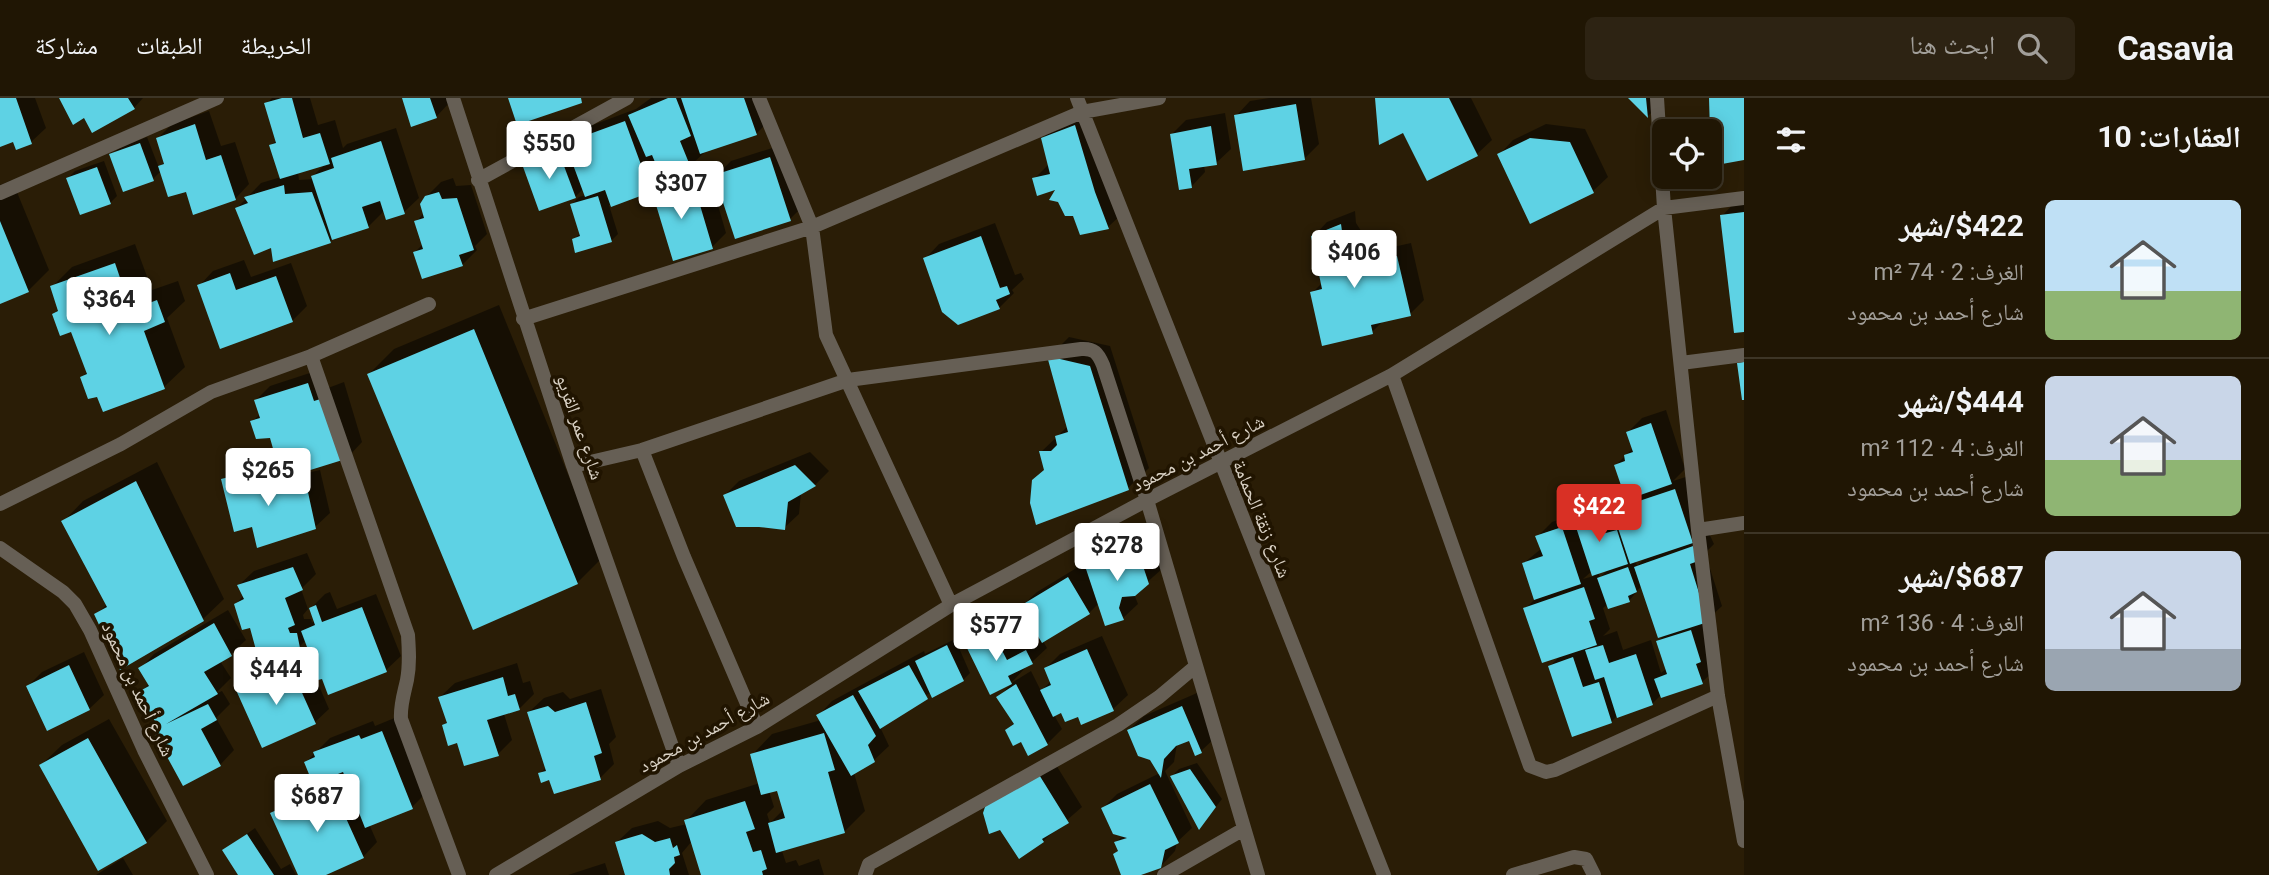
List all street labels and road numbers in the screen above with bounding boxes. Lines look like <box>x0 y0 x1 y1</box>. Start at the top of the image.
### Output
street label: شارع عمر القريو <box>551 371 609 483</box>
street label: شارع أحمد بن محمود <box>1128 410 1268 496</box>
street label: شارع زنقة الحمامة <box>1228 457 1296 581</box>
street label: شارع أحمد بن محمود <box>97 618 179 760</box>
street label: شارع أحمد بن محمود <box>635 687 773 777</box>

